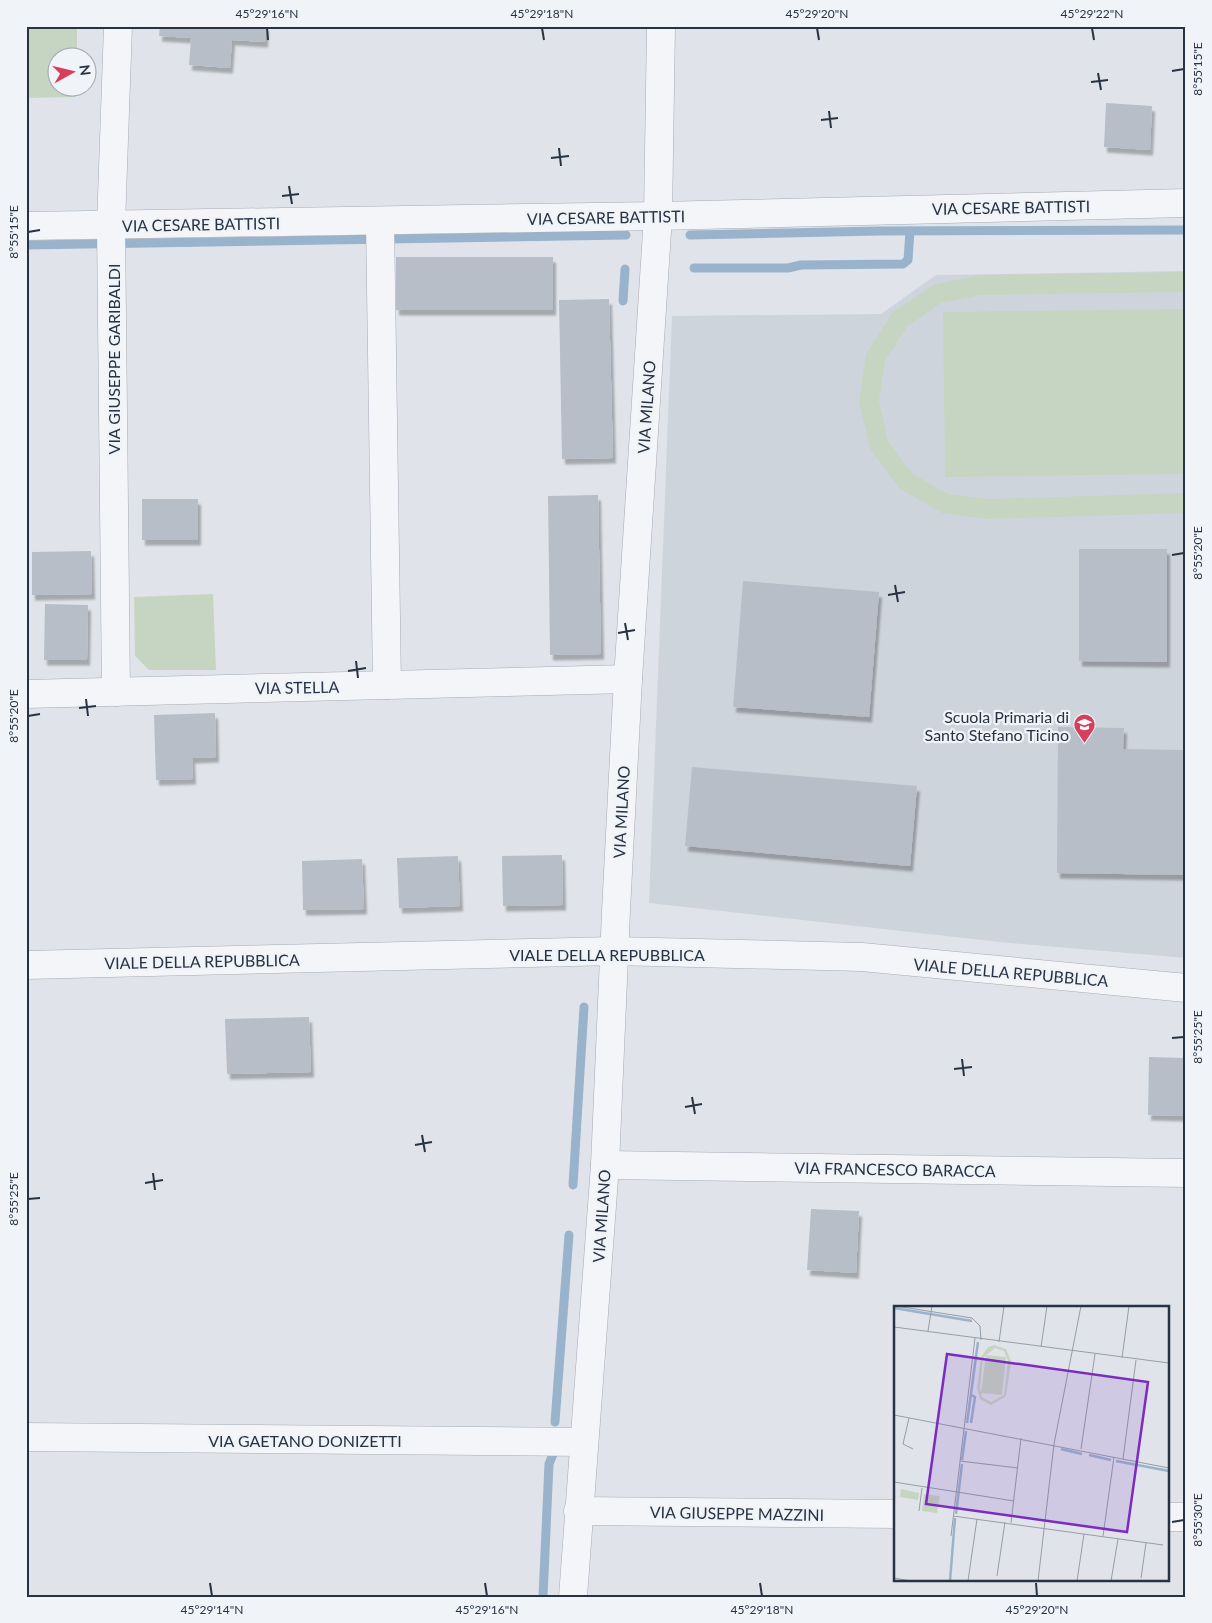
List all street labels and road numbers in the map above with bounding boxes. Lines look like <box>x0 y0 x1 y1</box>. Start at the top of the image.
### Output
street label: VIA CESARE BATTISTI <box>932 196 1090 218</box>
street label: VIA CESARE BATTISTI <box>527 206 685 228</box>
street label: VIA CESARE BATTISTI <box>122 213 280 235</box>
street label: VIA GIUSEPPE GARIBALDI <box>104 264 123 454</box>
street label: VIA MILANO <box>633 360 659 454</box>
street label: VIA STELLA <box>255 677 339 697</box>
street label: VIA MILANO <box>609 765 633 859</box>
street label: VIALE DELLA REPUBBLICA <box>509 945 705 964</box>
street label: VIALE DELLA REPUBBLICA <box>104 950 300 972</box>
street label: VIALE DELLA REPUBBLICA <box>913 954 1109 990</box>
street label: VIA FRANCESCO BARACCA <box>794 1158 996 1180</box>
street label: VIA MILANO <box>588 1169 614 1263</box>
street label: VIA GAETANO DONIZETTI <box>208 1431 402 1450</box>
street label: VIA GIUSEPPE MAZZINI <box>650 1502 824 1524</box>

